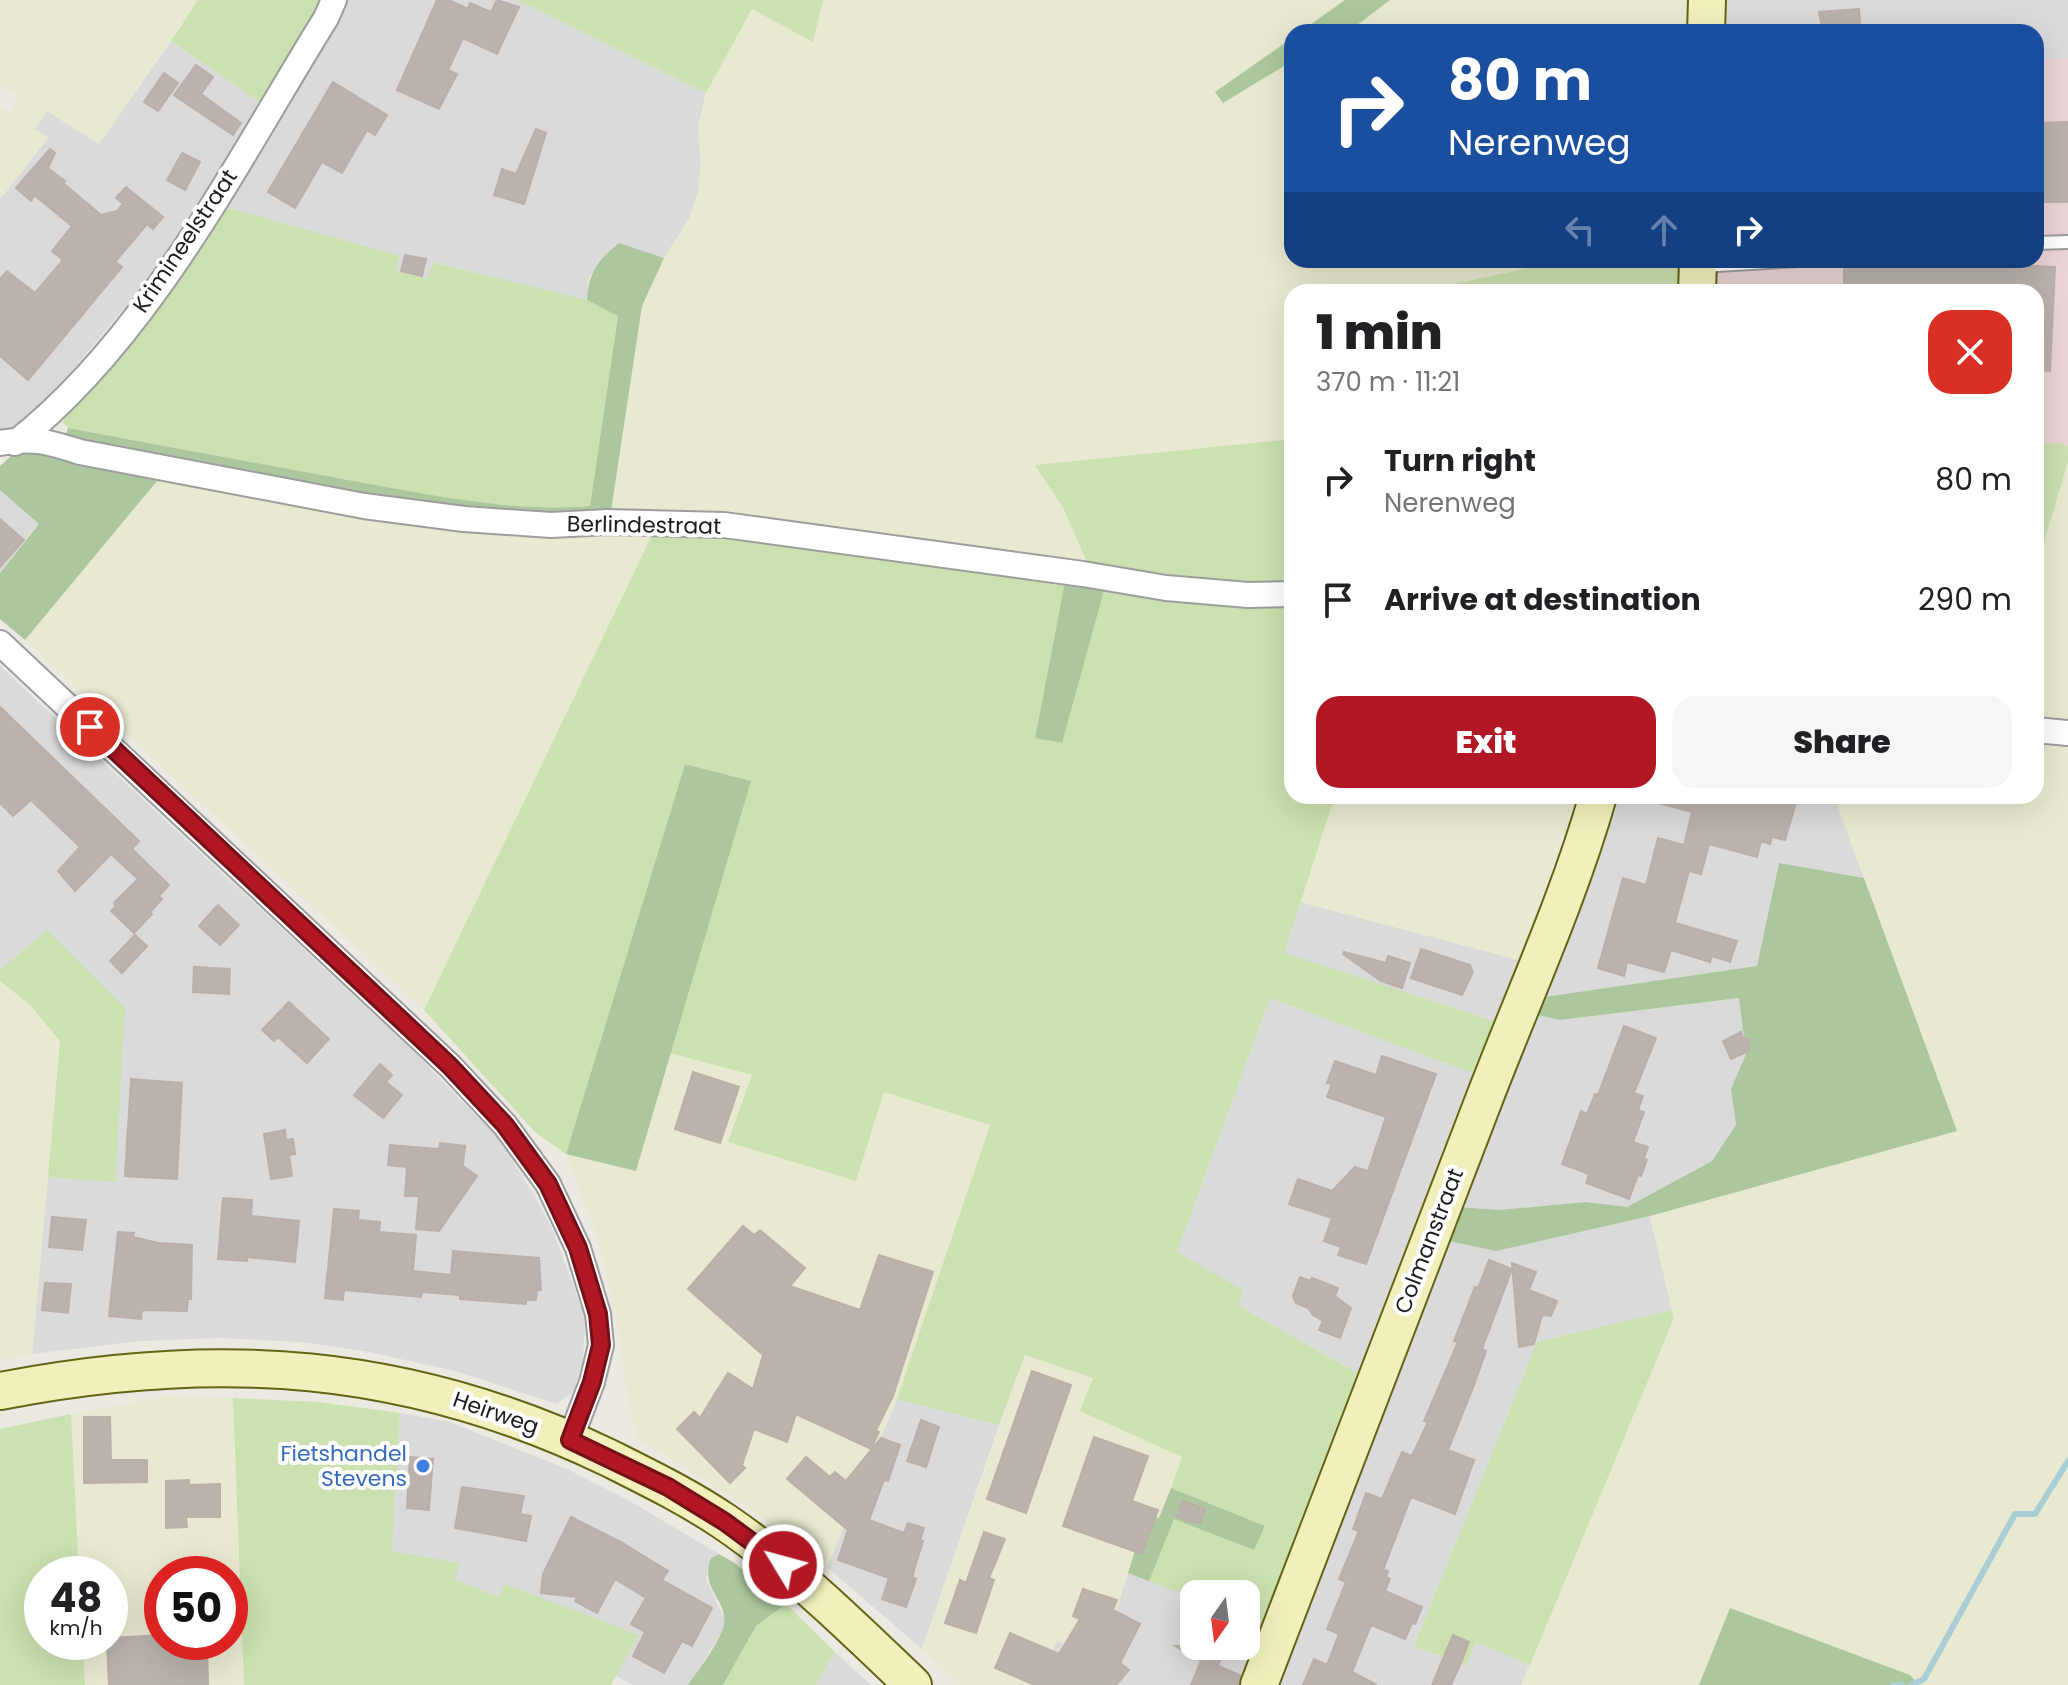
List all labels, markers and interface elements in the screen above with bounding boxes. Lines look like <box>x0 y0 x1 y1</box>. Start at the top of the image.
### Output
text: 80 m <box>1448 41 1592 120</box>
icon: right <box>1316 56 1420 160</box>
text: Nerenweg <box>1448 117 1631 168</box>
street label: Krimineelstraat <box>125 163 245 319</box>
icon: left <box>1558 208 1602 252</box>
icon: ahead <box>1642 208 1686 252</box>
icon: right <box>1726 208 1770 252</box>
text: 1 min <box>1316 299 1443 366</box>
button: close <box>1928 310 2012 394</box>
text: 370 m · 11:21 <box>1316 364 1460 400</box>
text: Turn right <box>1384 439 1536 482</box>
icon: right <box>1316 458 1360 502</box>
text: 80 m <box>1935 458 2012 501</box>
text: Nerenweg <box>1384 485 1516 521</box>
street label: Berlindestraat <box>567 508 721 542</box>
icon: arrive <box>1316 578 1360 622</box>
text: Arrive at destination <box>1384 578 1701 621</box>
text: 290 m <box>1918 578 2012 621</box>
pin <box>56 693 124 761</box>
button: Exit <box>1316 696 1656 788</box>
button: Share <box>1672 696 2012 788</box>
icon: arrive <box>68 705 112 749</box>
street label: Colmanstraat <box>1387 1164 1471 1318</box>
street label: Heirweg <box>449 1384 543 1442</box>
place label: Fietshandel Stevens <box>280 1438 407 1494</box>
marker: Fietshandel Stevens <box>414 1457 432 1475</box>
position arrow <box>741 1523 825 1607</box>
speed limit sign: 50 <box>144 1556 248 1660</box>
text: 48 <box>49 1570 102 1626</box>
north arrow <box>1180 1580 1260 1660</box>
map controls <box>1180 1580 1260 1660</box>
text: km/h <box>49 1614 103 1642</box>

